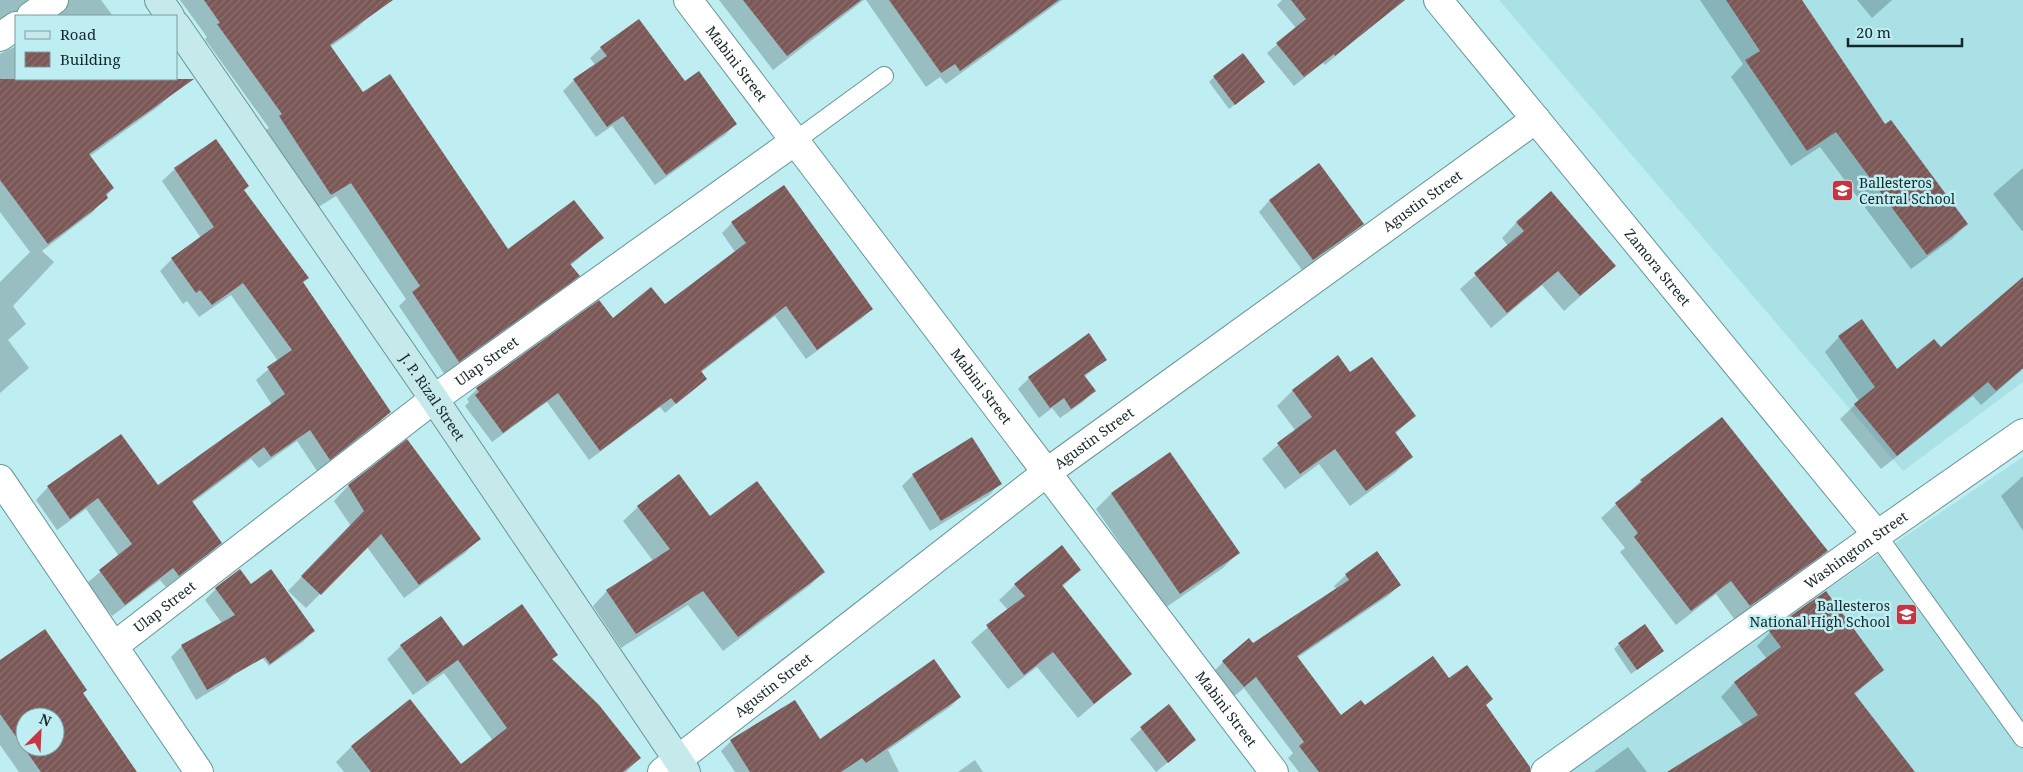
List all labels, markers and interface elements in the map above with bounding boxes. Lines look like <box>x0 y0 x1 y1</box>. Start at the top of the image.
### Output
legend <box>15 15 178 80</box>
scale bar <box>1848 15 1962 47</box>
street label: Mabini Street <box>702 22 772 105</box>
text: 20 m <box>1856 22 1891 42</box>
text: Road <box>60 24 96 44</box>
text: Building <box>60 49 121 69</box>
street label: Agustin Street <box>1379 166 1466 236</box>
place label: Ballesteros Central School <box>1859 173 1956 208</box>
school or university icon: Ballesteros Central School <box>1831 179 1855 203</box>
street label: Zamora Street <box>1621 225 1695 310</box>
street label: Ulap Street <box>451 332 522 390</box>
street label: Mabini Street <box>947 344 1017 428</box>
street label: J. P. Rizal Street <box>396 349 470 444</box>
street label: Agustin Street <box>1050 403 1137 473</box>
street label: Washington Street <box>1800 506 1911 593</box>
street label: Ulap Street <box>129 576 199 637</box>
place label: Ballesteros National High School <box>1750 596 1891 631</box>
school or university icon: Ballesteros National High School <box>1894 602 1918 626</box>
street label: Agustin Street <box>730 649 816 721</box>
street label: Mabini Street <box>1192 667 1261 750</box>
north arrow <box>15 707 65 757</box>
text: N <box>37 709 54 731</box>

